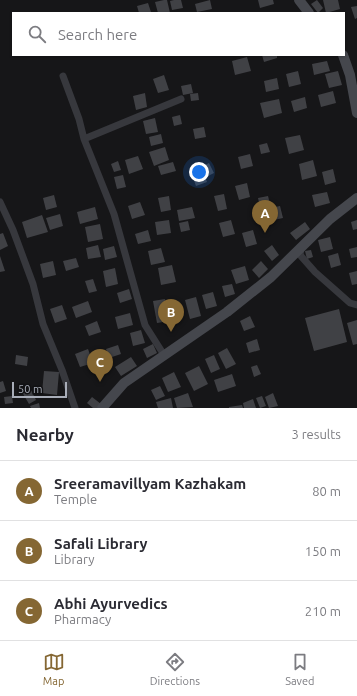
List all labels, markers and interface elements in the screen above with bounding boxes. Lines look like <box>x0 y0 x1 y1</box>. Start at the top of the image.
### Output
search box <box>12 12 345 56</box>
icon: search <box>26 23 48 45</box>
text: Search here <box>58 26 137 43</box>
your location <box>189 162 209 182</box>
pin: A <box>252 200 278 233</box>
pin: B <box>158 299 184 332</box>
pin: C <box>87 349 113 382</box>
scale bar <box>12 380 67 399</box>
text: 50 m <box>18 383 42 395</box>
text: Nearby <box>16 425 74 444</box>
text: 3 results <box>291 427 341 441</box>
text: Sreeramavillyam Kazhakam <box>54 475 246 492</box>
text: A <box>24 484 34 498</box>
text: 80 m <box>312 484 341 498</box>
text: Temple <box>54 492 97 506</box>
text: Safali Library <box>54 535 147 552</box>
text: B <box>25 544 33 558</box>
text: 150 m <box>305 544 341 558</box>
text: Library <box>54 552 94 566</box>
text: Abhi Ayurvedics <box>54 595 168 612</box>
text: C <box>25 604 33 618</box>
text: 210 m <box>305 604 341 618</box>
text: Pharmacy <box>54 612 111 626</box>
tab: Map <box>43 651 65 687</box>
tab: Directions <box>150 651 200 687</box>
tab: Saved <box>285 651 314 687</box>

